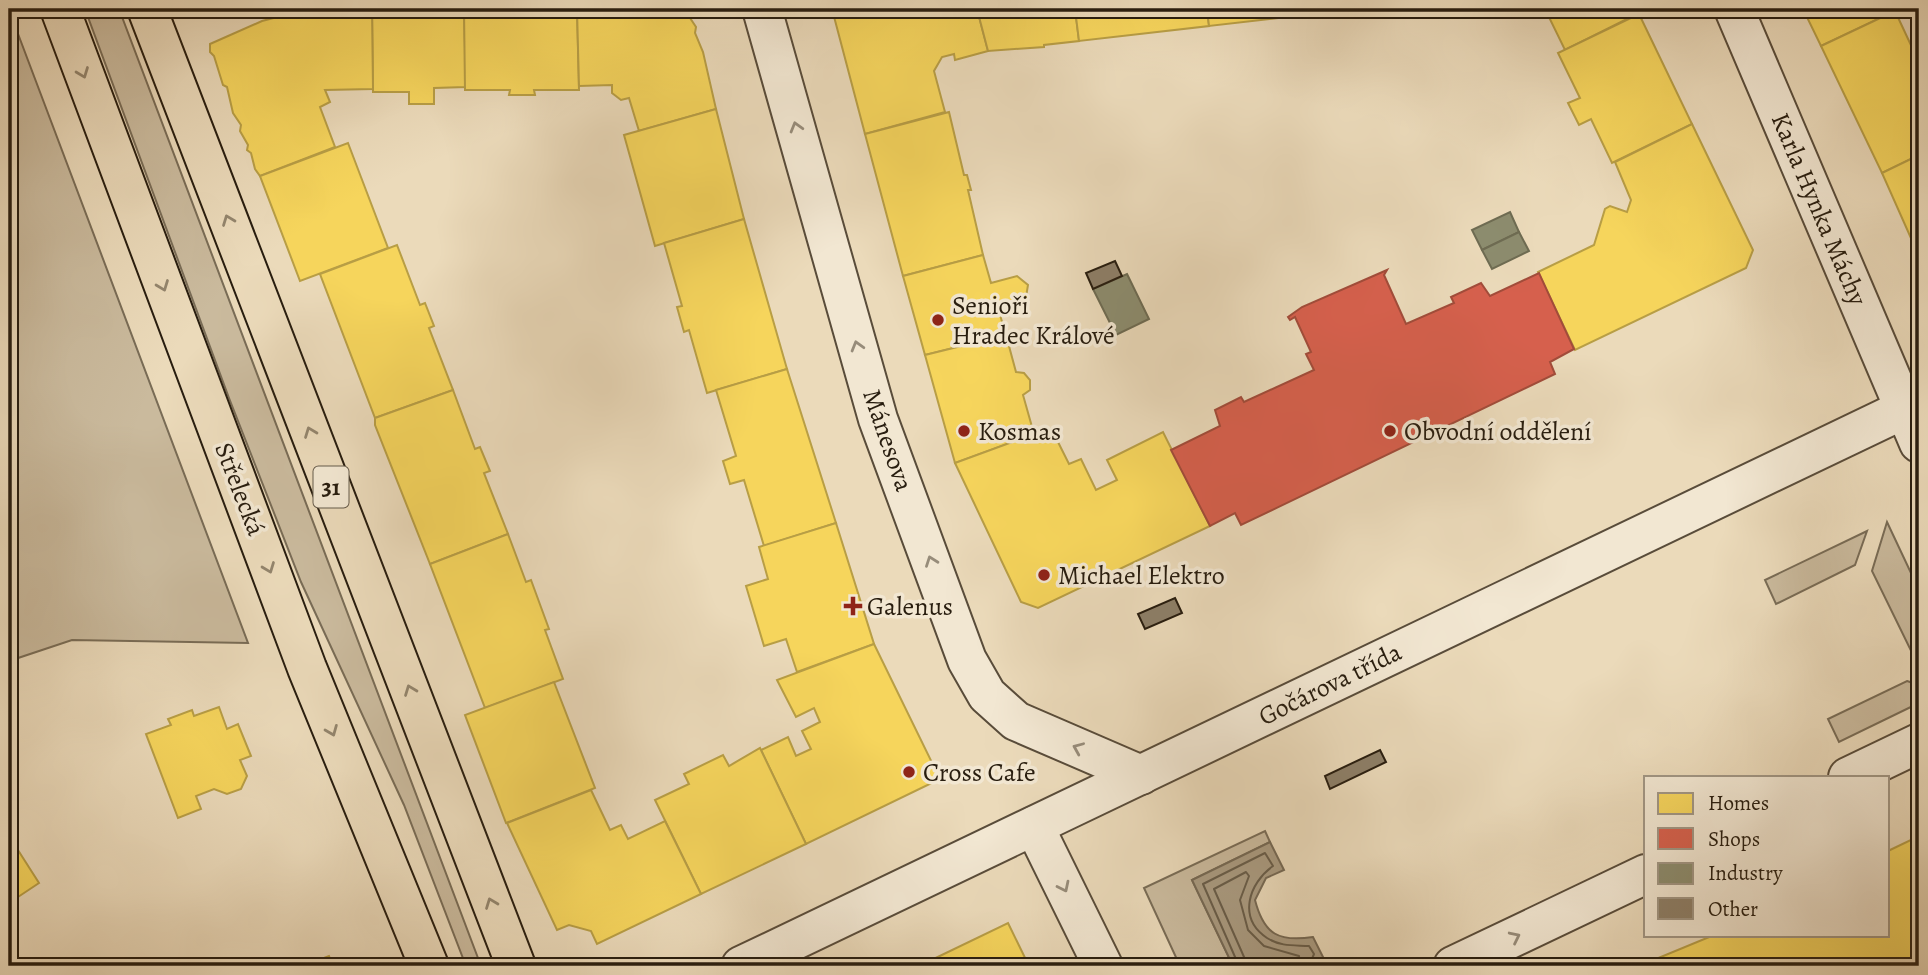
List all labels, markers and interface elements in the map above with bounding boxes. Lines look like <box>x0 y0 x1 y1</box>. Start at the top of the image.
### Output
one-way arrow <box>75 66 89 78</box>
street label: Karla Hynka Máchy <box>1763 107 1876 311</box>
one-way arrow <box>789 121 804 133</box>
one-way arrow <box>223 215 237 227</box>
one-way arrow <box>155 279 169 291</box>
place label: Senioři Hradec Králové <box>952 288 1115 353</box>
marker: Senioři Hradec Králové <box>930 312 946 328</box>
one-way arrow <box>851 340 866 352</box>
street label: Mánesova <box>854 384 922 496</box>
place label: Kosmas <box>978 414 1061 449</box>
place label: Obvodní oddělení <box>1404 414 1592 449</box>
marker: Kosmas <box>956 423 972 439</box>
marker: Obvodní oddělení <box>1382 423 1398 439</box>
one-way arrow <box>304 427 318 439</box>
street label: Střelecká <box>206 437 274 541</box>
road number: 31 <box>314 466 348 508</box>
one-way arrow <box>925 556 939 568</box>
place label: Michael Elektro <box>1058 558 1225 593</box>
one-way arrow <box>261 561 275 573</box>
marker: Michael Elektro <box>1036 567 1052 583</box>
place label: Galenus <box>867 589 953 624</box>
marker: Galenus <box>845 598 861 614</box>
street label: Gočárova třída <box>1253 634 1407 734</box>
one-way arrow <box>404 685 418 697</box>
one-way arrow <box>324 724 338 736</box>
one-way arrow <box>1073 742 1085 756</box>
place label: Cross Cafe <box>923 755 1036 790</box>
marker: Cross Cafe <box>901 764 917 780</box>
legend <box>1644 776 1890 936</box>
text: Homes <box>1708 789 1769 817</box>
text: Shops <box>1708 825 1760 853</box>
text: Industry <box>1708 859 1783 887</box>
one-way arrow <box>1056 880 1070 892</box>
text: Other <box>1708 895 1758 923</box>
one-way arrow <box>486 897 500 909</box>
one-way arrow <box>1508 931 1520 945</box>

